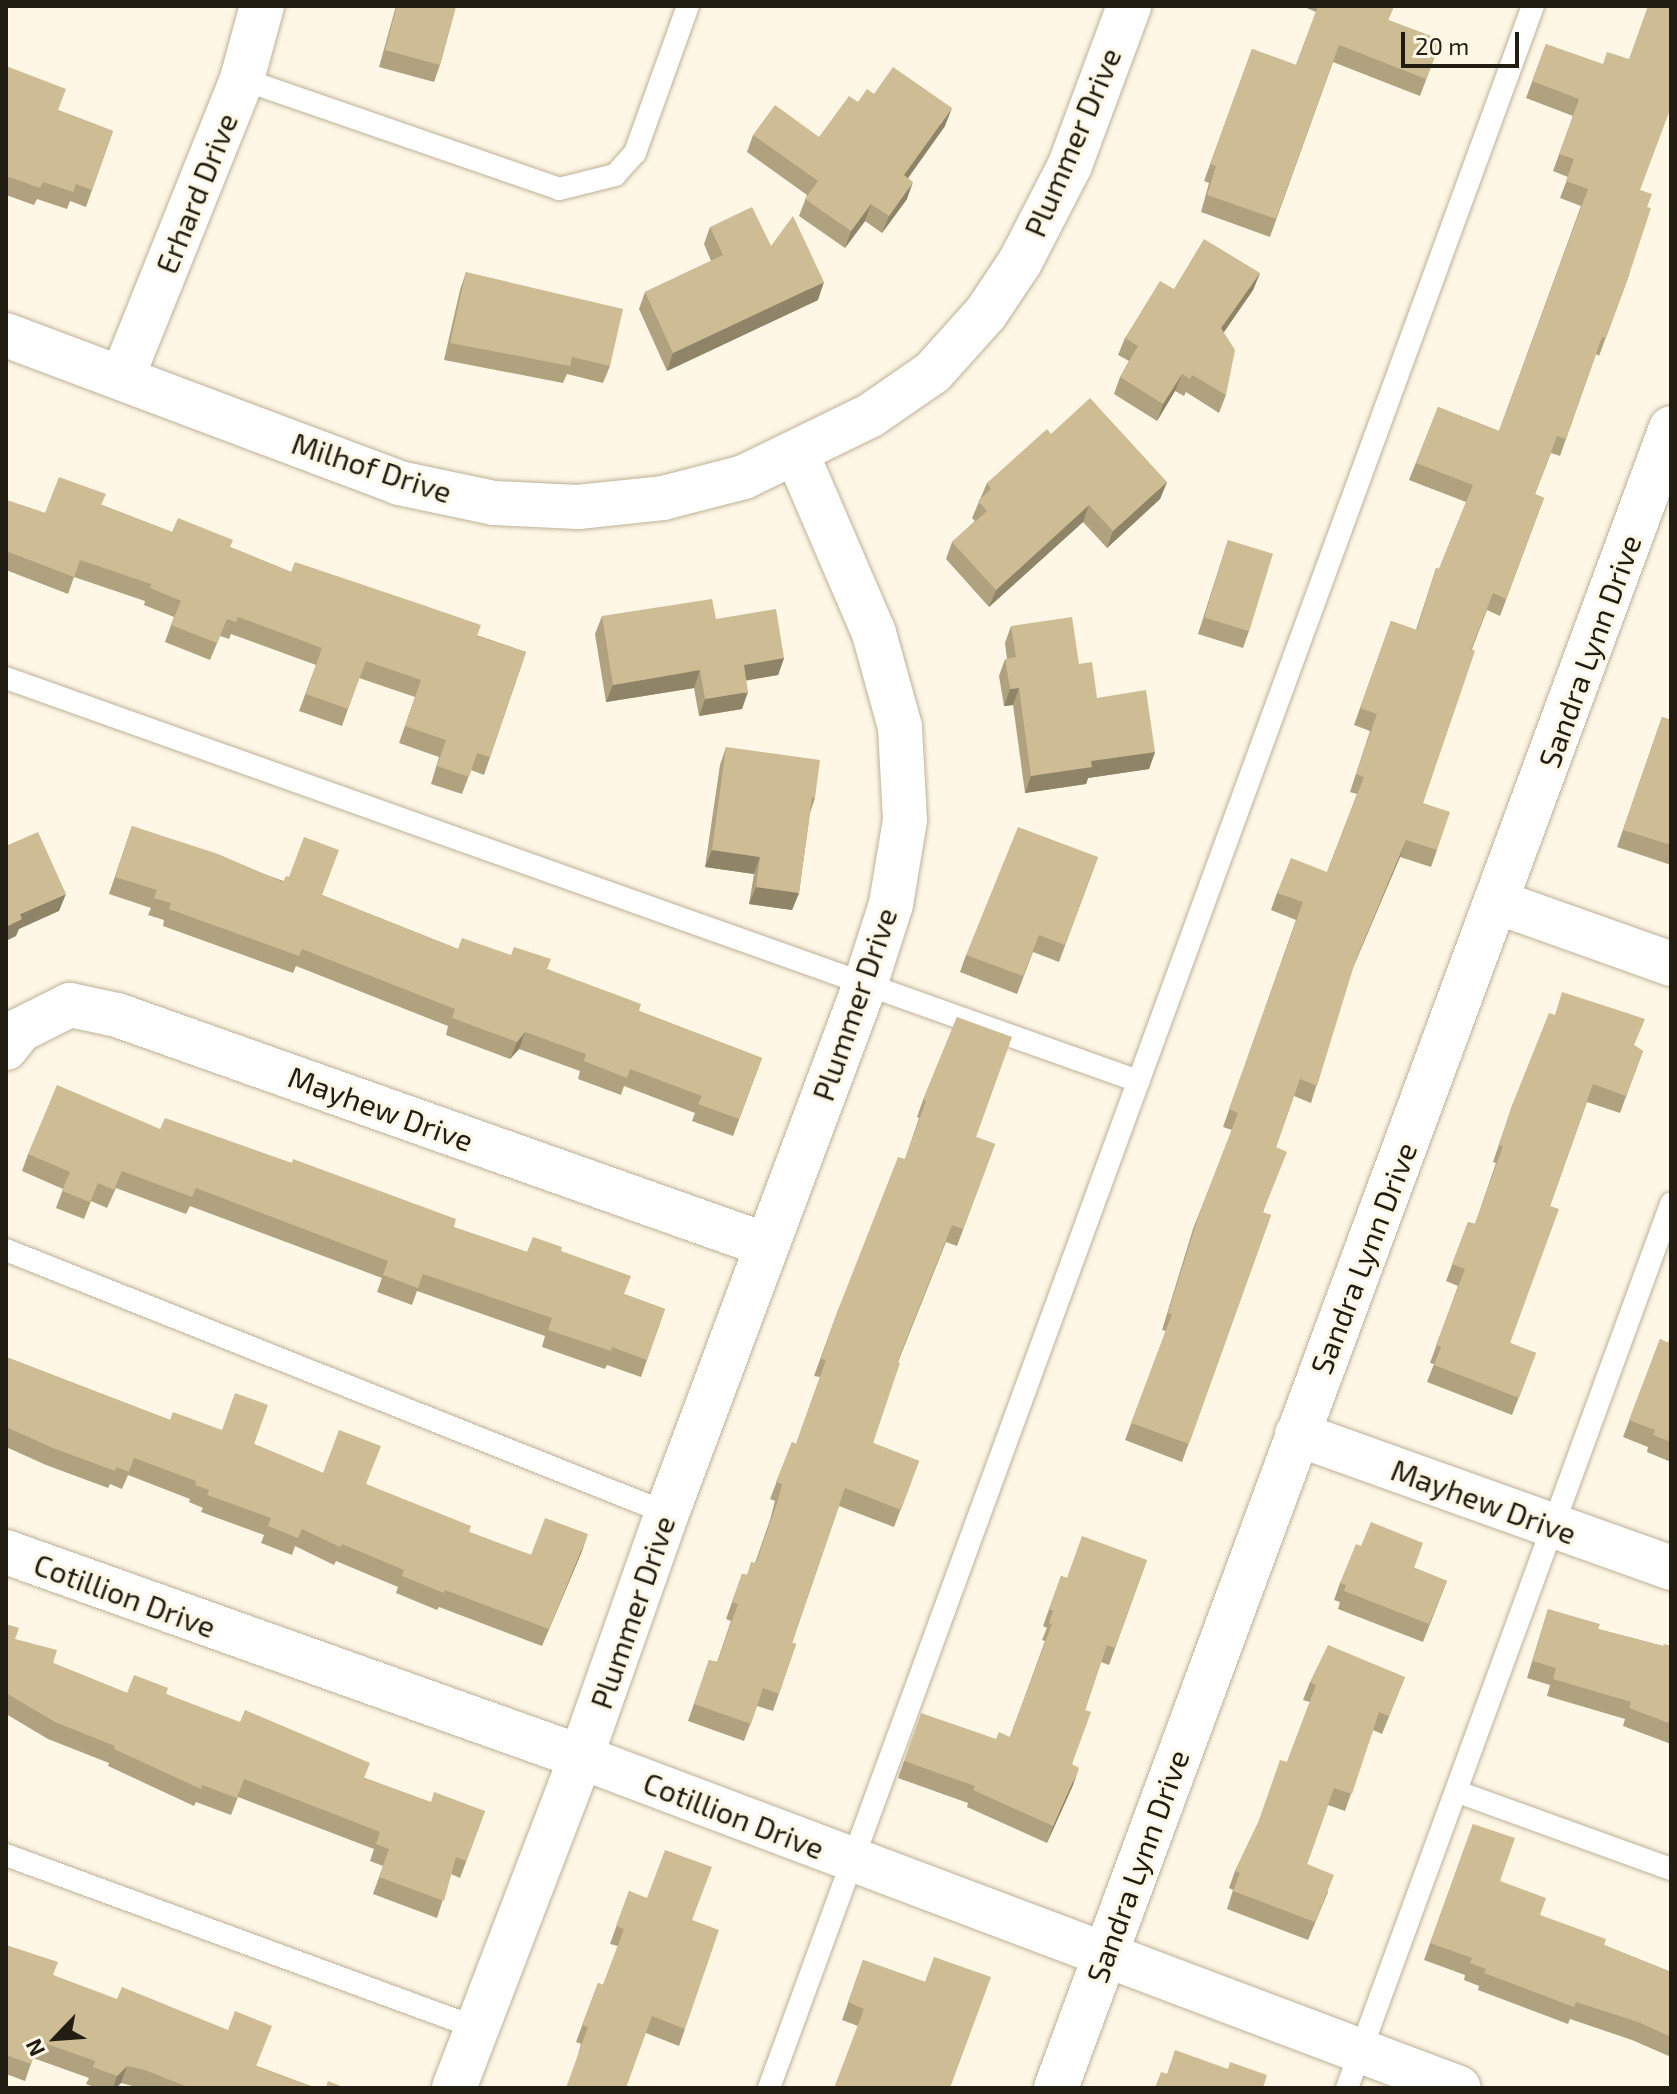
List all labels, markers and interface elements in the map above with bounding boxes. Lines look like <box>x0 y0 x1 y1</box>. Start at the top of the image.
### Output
scale bar <box>1405 16 1523 66</box>
text: 20 m <box>1415 31 1469 60</box>
street label: Plummer Drive <box>1016 42 1128 242</box>
street label: Erhard Drive <box>148 108 244 278</box>
street label: Milhof Drive <box>287 424 457 510</box>
street label: Sandra Lynn Drive <box>1530 530 1648 772</box>
street label: Plummer Drive <box>804 902 904 1106</box>
street label: Mayhew Drive <box>283 1058 479 1158</box>
street label: Sandra Lynn Drive <box>1302 1137 1424 1379</box>
street label: Mayhew Drive <box>1386 1451 1582 1551</box>
street label: Plummer Drive <box>582 1510 682 1714</box>
street label: Cotillion Drive <box>29 1545 221 1645</box>
street label: Sandra Lynn Drive <box>1078 1745 1196 1987</box>
street label: Cotillion Drive <box>639 1764 829 1866</box>
north arrow <box>16 1998 96 2078</box>
text: N <box>19 2035 49 2061</box>

